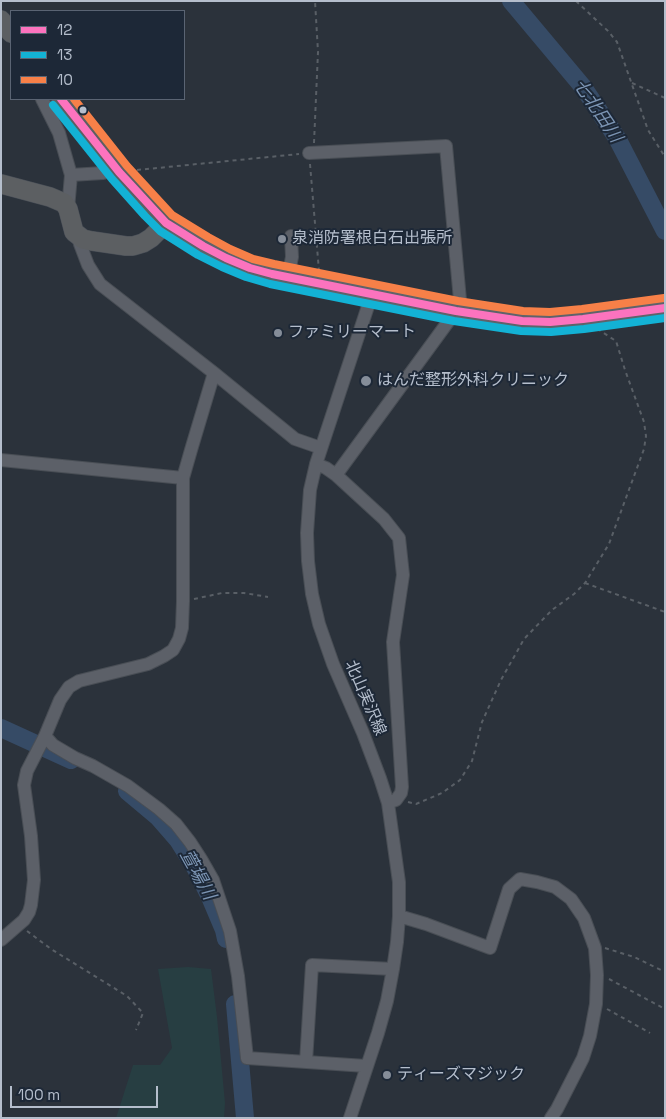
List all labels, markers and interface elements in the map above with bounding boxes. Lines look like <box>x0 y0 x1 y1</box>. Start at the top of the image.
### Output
legend <box>10 10 185 100</box>
text: 12 <box>57 20 72 39</box>
text: 13 <box>57 45 72 64</box>
text: 10 <box>57 70 73 89</box>
water label: 七北田川 <box>568 75 626 147</box>
unlabelled marker <box>78 105 88 115</box>
place label: 泉消防署根白石出張所 <box>292 229 452 249</box>
marker: 泉消防署根白石出張所 <box>276 233 288 245</box>
place label: ファミリーマート <box>288 323 416 343</box>
marker: ファミリーマート <box>272 327 284 339</box>
place label: はんだ整形外科クリニック <box>377 371 569 391</box>
marker: はんだ整形外科クリニック <box>359 374 373 388</box>
street label: 北山実沢線 <box>341 657 389 739</box>
water label: 萱場川 <box>174 846 220 904</box>
place label: ティーズマジック <box>397 1065 525 1085</box>
marker: ティーズマジック <box>381 1069 393 1081</box>
scale bar <box>12 1076 160 1108</box>
text: 100 m <box>18 1085 60 1104</box>

